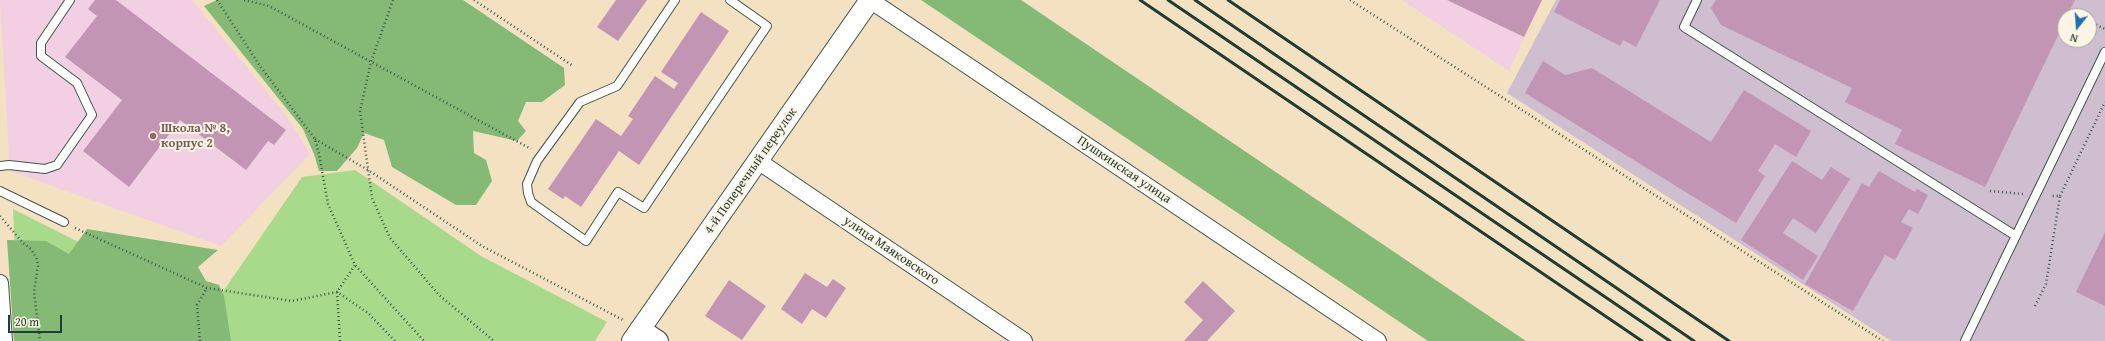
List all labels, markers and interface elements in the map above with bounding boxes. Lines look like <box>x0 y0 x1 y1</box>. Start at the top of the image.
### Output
north arrow <box>2057 8 2097 48</box>
text: N <box>2068 30 2080 47</box>
street label: 4-й Поперечный переулок <box>701 105 801 237</box>
place label: Школа № 8, корпус 2 <box>161 121 230 152</box>
marker: Школа № 8, корпус 2 <box>148 131 158 141</box>
street label: Пушкинская улица <box>1074 133 1174 207</box>
street label: улица Маяковского <box>840 213 942 289</box>
scale bar <box>10 307 64 333</box>
text: 20 m <box>15 313 39 330</box>

